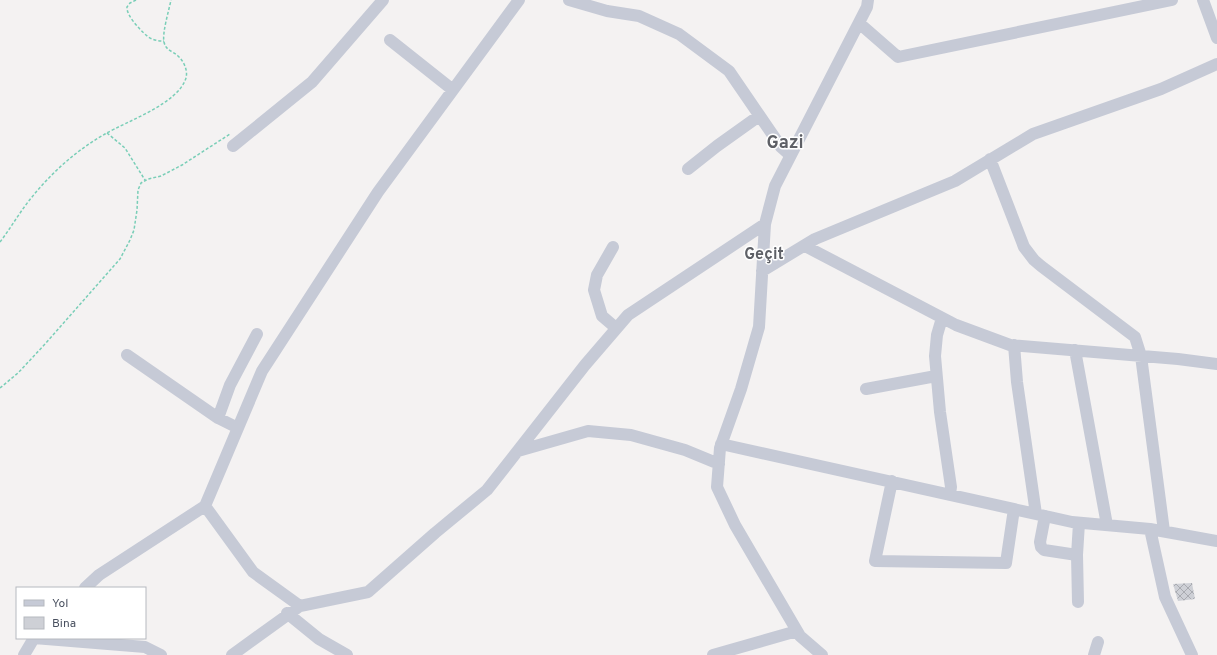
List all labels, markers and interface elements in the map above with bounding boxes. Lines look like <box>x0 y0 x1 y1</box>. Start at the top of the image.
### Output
district label: Gazi <box>766 132 804 155</box>
district label: Geçit <box>744 245 784 265</box>
legend <box>16 587 146 639</box>
text: Yol <box>52 596 68 612</box>
text: Bina <box>52 616 76 632</box>

